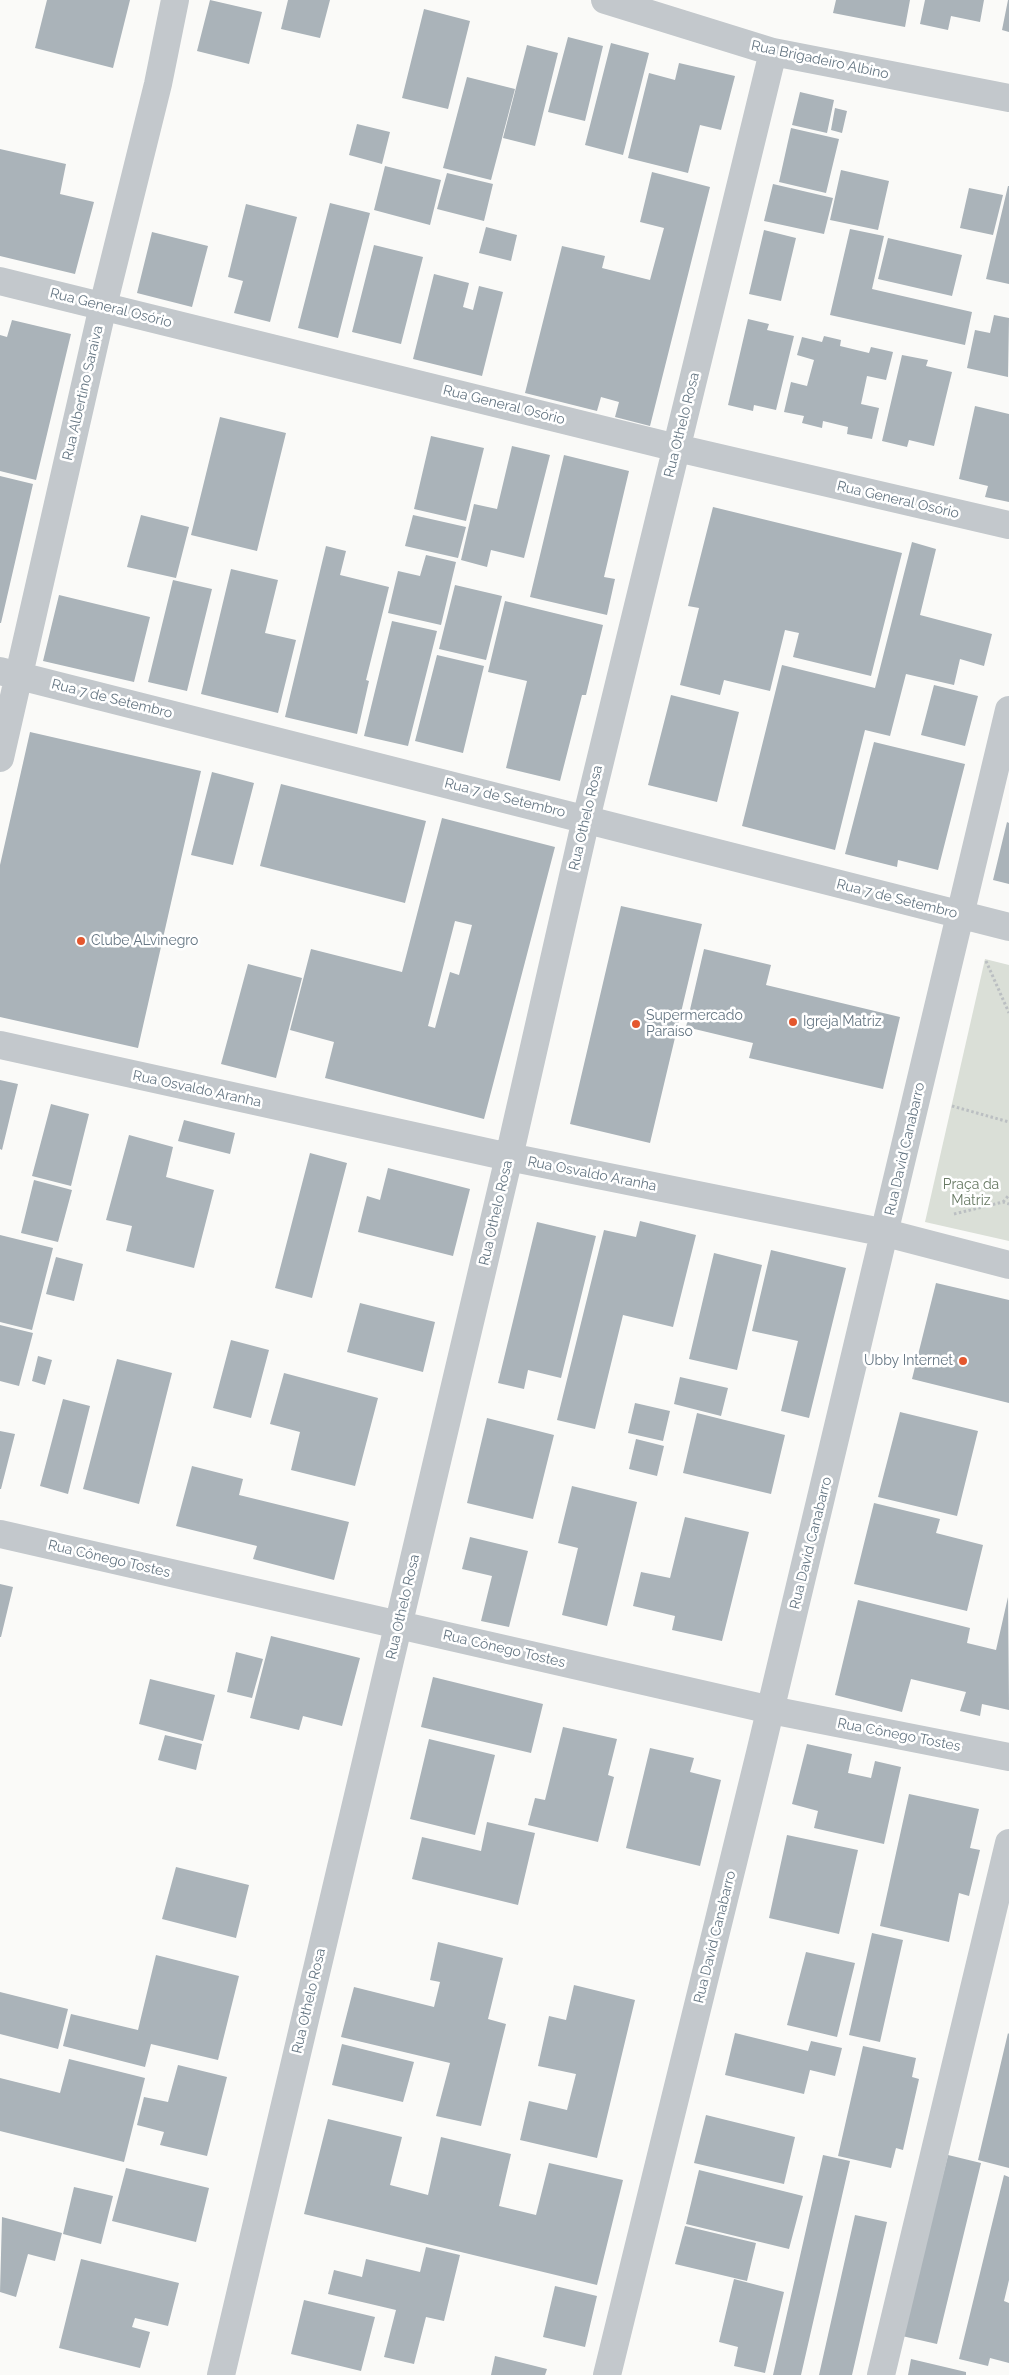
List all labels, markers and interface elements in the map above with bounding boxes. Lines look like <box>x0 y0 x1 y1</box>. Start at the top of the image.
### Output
street label: Rua Brigadeiro Albino <box>750 37 890 83</box>
street label: Rua General Osório <box>48 285 174 331</box>
street label: Rua Albertino Saraiva <box>59 324 107 462</box>
street label: Rua Othelo Rosa <box>661 371 703 479</box>
street label: Rua General Osório <box>441 382 567 428</box>
street label: Rua General Osório <box>835 478 961 522</box>
street label: Rua 7 de Setembro <box>50 676 174 722</box>
street label: Rua Othelo Rosa <box>566 764 606 872</box>
street label: Rua 7 de Setembro <box>443 775 567 821</box>
street label: Rua 7 de Setembro <box>835 876 959 922</box>
place label: Clube ALvinegro <box>91 933 198 949</box>
marker: Clube ALvinegro <box>75 935 87 947</box>
place label: Supermercado Paraíso <box>646 1008 743 1040</box>
place label: Igreja Matriz <box>803 1014 882 1030</box>
marker: Igreja Matriz <box>787 1016 799 1028</box>
marker: Supermercado Paraíso <box>630 1018 642 1030</box>
street label: Rua Osvaldo Aranha <box>131 1067 263 1111</box>
street label: Rua David Canabarro <box>882 1081 928 1217</box>
street label: Rua Osvaldo Aranha <box>526 1153 658 1195</box>
street label: Rua Othelo Rosa <box>476 1159 516 1267</box>
park label: Praça da Matriz <box>943 1177 999 1210</box>
place label: Ubby Internet <box>864 1353 953 1369</box>
marker: Ubby Internet <box>957 1355 969 1367</box>
street label: Rua David Canabarro <box>786 1475 836 1611</box>
street label: Rua Cônego Tostes <box>46 1537 172 1581</box>
street label: Rua Othelo Rosa <box>383 1553 423 1661</box>
street label: Rua Cônego Tostes <box>441 1627 567 1671</box>
street label: Rua Cônego Tostes <box>836 1715 962 1755</box>
street label: Rua David Canabarro <box>690 1869 740 2005</box>
street label: Rua Othelo Rosa <box>289 1947 329 2055</box>

